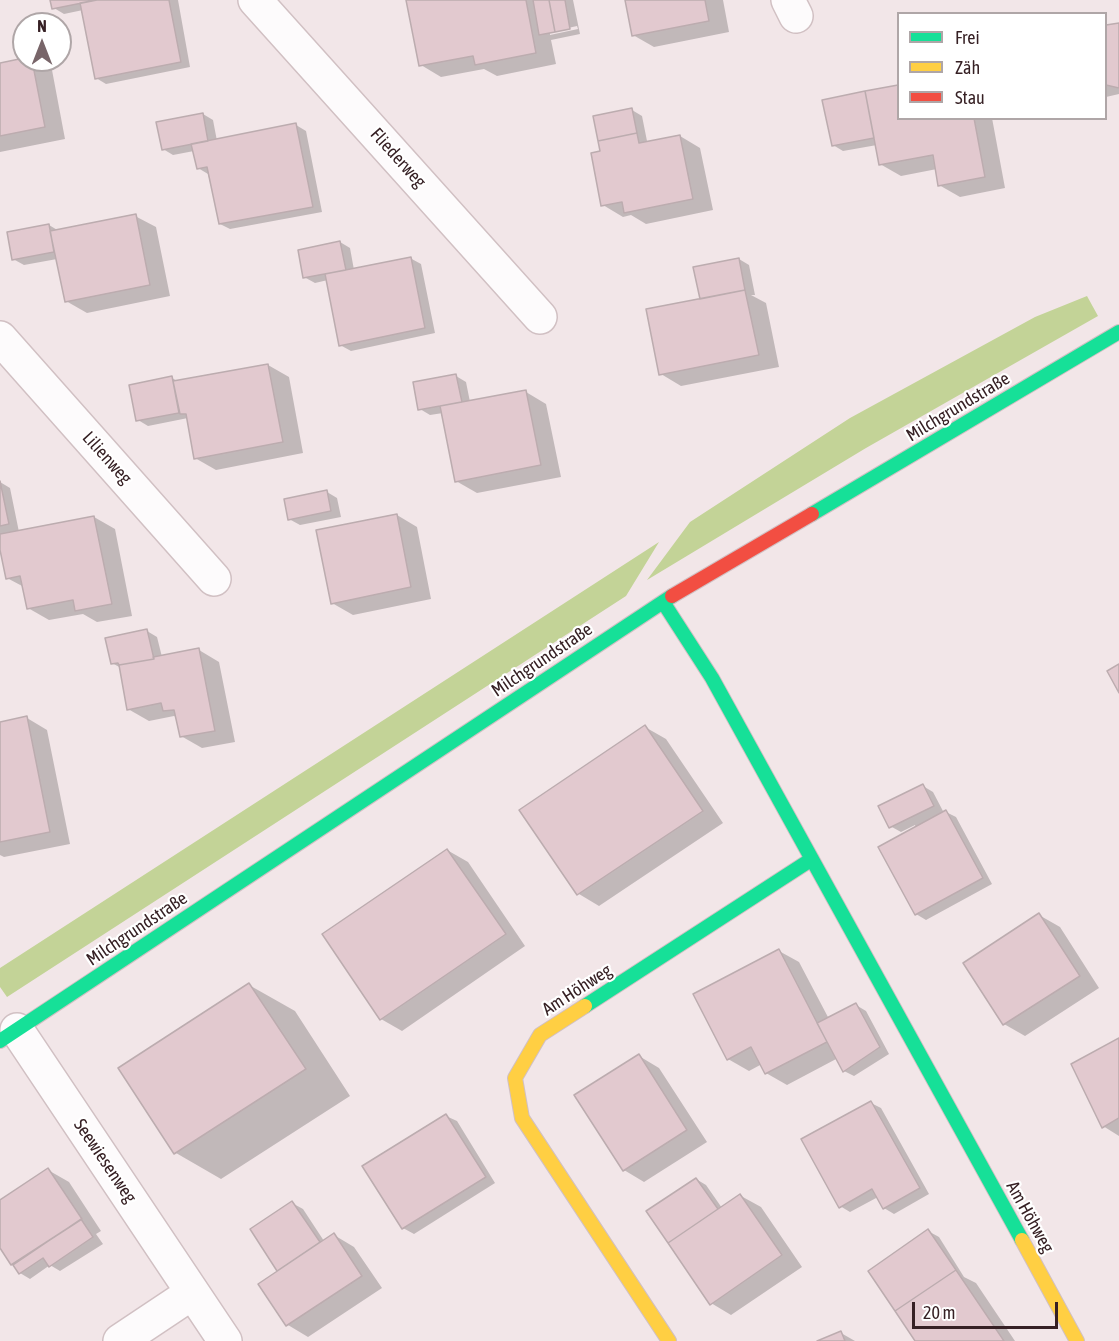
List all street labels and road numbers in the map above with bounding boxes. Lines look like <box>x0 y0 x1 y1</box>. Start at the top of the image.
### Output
street label: Fliederweg <box>366 124 430 192</box>
street label: Milchgrundstraße <box>902 368 1014 446</box>
street label: Lilienweg <box>78 427 136 489</box>
street label: Milchgrundstraße <box>488 618 596 702</box>
street label: Milchgrundstraße <box>83 887 191 971</box>
street label: Am Höhweg <box>538 960 616 1020</box>
street label: Seewiesenweg <box>69 1115 141 1207</box>
street label: Am Höhweg <box>1002 1177 1058 1257</box>

